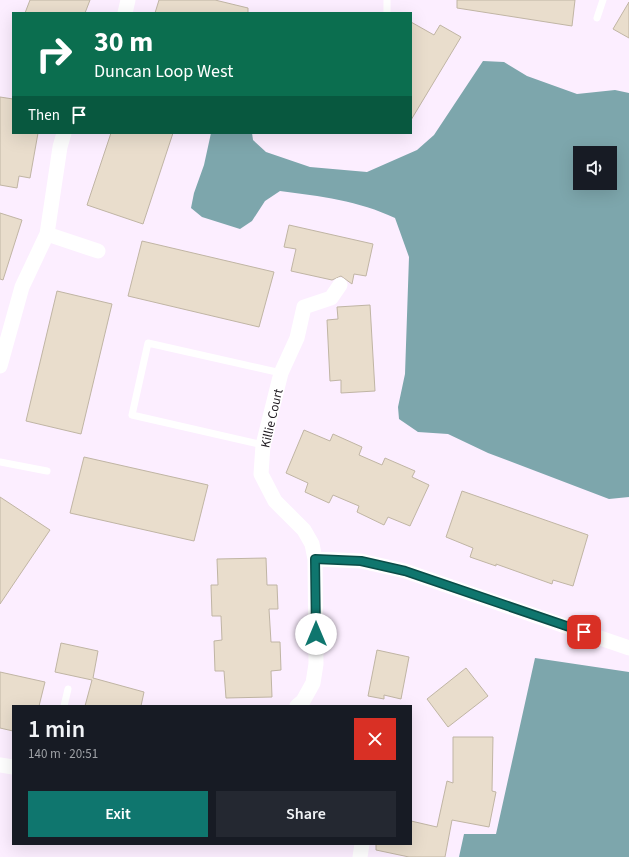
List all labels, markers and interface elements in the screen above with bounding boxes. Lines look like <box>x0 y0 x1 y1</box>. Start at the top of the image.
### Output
text: 30 m <box>94 22 153 62</box>
icon: right <box>28 28 80 80</box>
text: Duncan Loop West <box>94 59 233 84</box>
icon: arrive <box>68 104 90 126</box>
text: Then <box>28 105 60 126</box>
map controls <box>573 146 617 190</box>
button: sound <box>573 146 617 190</box>
street label: Killie Court <box>256 386 288 450</box>
position arrow <box>295 613 337 655</box>
pin <box>567 615 601 649</box>
icon: arrive <box>573 621 595 643</box>
text: 1 min <box>28 712 85 747</box>
button: close <box>354 718 396 760</box>
text: 140 m · 20:51 <box>28 745 98 763</box>
button: Exit <box>28 791 208 837</box>
button: Share <box>216 791 396 837</box>

